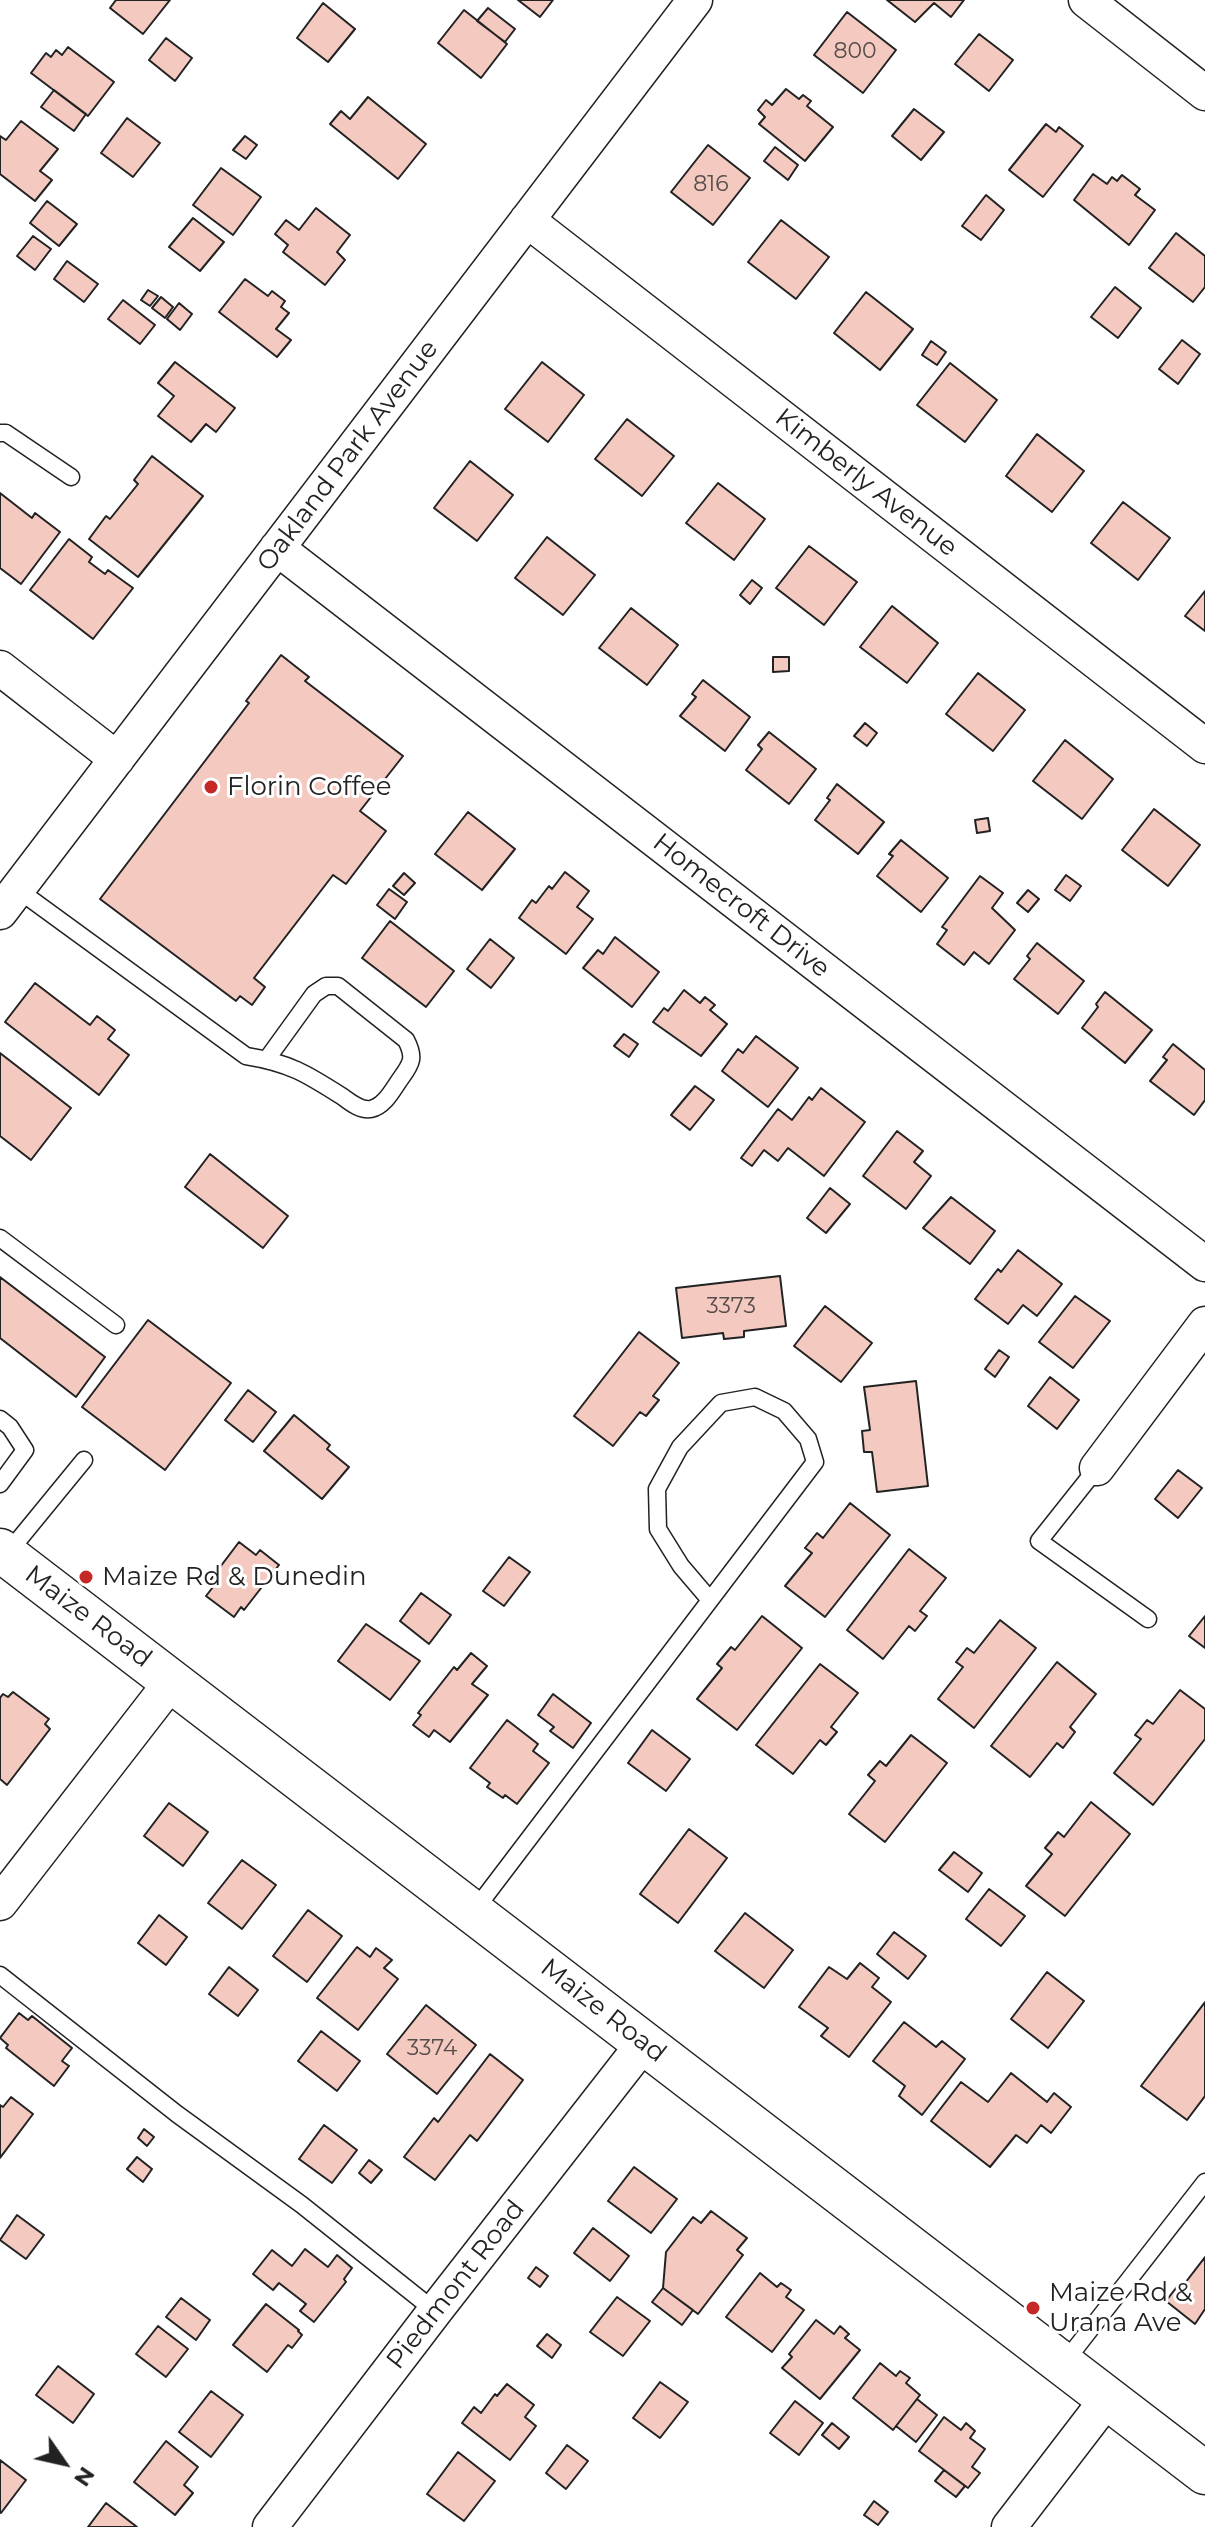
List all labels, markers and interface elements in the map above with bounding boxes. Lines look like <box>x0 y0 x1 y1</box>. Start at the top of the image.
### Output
house number: 800 <box>833 39 877 65</box>
house number: 816 <box>693 172 729 198</box>
street label: Oakland Park Avenue <box>251 334 445 578</box>
street label: Kimberly Avenue <box>769 402 963 564</box>
place label: Florin Coffee <box>227 771 391 803</box>
marker: Florin Coffee <box>202 778 220 796</box>
street label: Homecroft Drive <box>646 827 836 985</box>
house number: 3373 <box>706 1294 756 1320</box>
street label: Maize Road <box>18 1559 158 1675</box>
place label: Maize Rd & Dunedin <box>102 1561 367 1593</box>
marker: Maize Rd & Dunedin <box>77 1568 95 1586</box>
street label: Maize Road <box>534 1952 672 2070</box>
house number: 3374 <box>407 2036 457 2062</box>
street label: Piedmont Road <box>380 2194 532 2376</box>
place label: Maize Rd & Urana Ave <box>1049 2277 1192 2338</box>
marker: Maize Rd & Urana Ave <box>1024 2299 1042 2317</box>
north arrow <box>24 2423 104 2503</box>
text: N <box>68 2462 100 2492</box>

